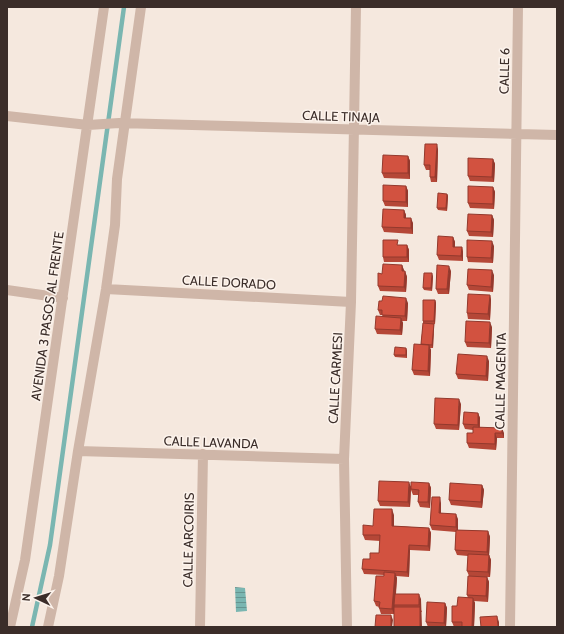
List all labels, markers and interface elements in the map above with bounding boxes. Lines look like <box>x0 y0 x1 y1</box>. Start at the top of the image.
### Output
street label: CALLE 6 <box>496 48 512 94</box>
street label: CALLE TINAJA <box>302 107 380 125</box>
street label: AVENIDA 3 PASOS AL FRENTE <box>27 230 67 402</box>
street label: CALLE DORADO <box>182 272 276 292</box>
street label: CALLE CARMESI <box>325 332 345 424</box>
street label: CALLE MAGENTA <box>491 332 509 430</box>
street label: CALLE LAVANDA <box>163 432 259 452</box>
street label: CALLE ARCOIRIS <box>179 492 197 588</box>
north arrow <box>16 578 56 618</box>
text: N <box>19 593 33 602</box>

